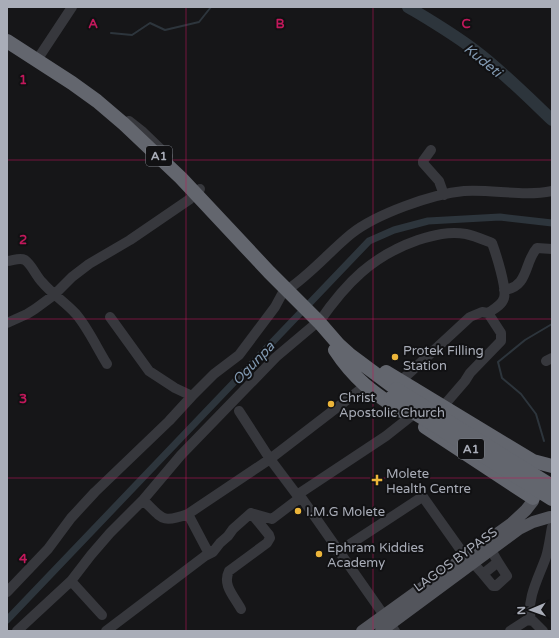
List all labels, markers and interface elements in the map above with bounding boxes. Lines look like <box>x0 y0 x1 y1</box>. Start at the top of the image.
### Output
text: A <box>88 16 98 32</box>
text: B <box>275 16 285 32</box>
text: C <box>461 16 471 32</box>
water label: Kudeti <box>460 40 506 82</box>
text: 1 <box>19 72 27 88</box>
road number: A1 <box>146 146 172 166</box>
text: 2 <box>19 232 27 248</box>
water label: Ogunpa <box>229 337 279 389</box>
place label: Protek Filling Station <box>403 343 484 374</box>
marker: Protek Filling Station <box>390 352 400 362</box>
place label: Christ Apostolic Church <box>339 390 445 421</box>
text: 3 <box>19 391 27 407</box>
marker: Christ Apostolic Church <box>326 399 336 409</box>
road number: A1 <box>458 439 484 459</box>
place label: Molete Health Centre <box>386 466 471 497</box>
marker: Molete Health Centre <box>371 474 383 486</box>
place label: I.M.G Molete <box>306 504 385 520</box>
marker: I.M.G Molete <box>293 506 303 516</box>
street label: LAGOS BYPASS <box>411 524 500 595</box>
place label: Ephram Kiddies Academy <box>327 540 424 571</box>
marker: Ephram Kiddies Academy <box>314 549 324 559</box>
text: 4 <box>19 551 28 567</box>
north arrow <box>511 590 551 630</box>
text: N <box>515 606 528 615</box>

